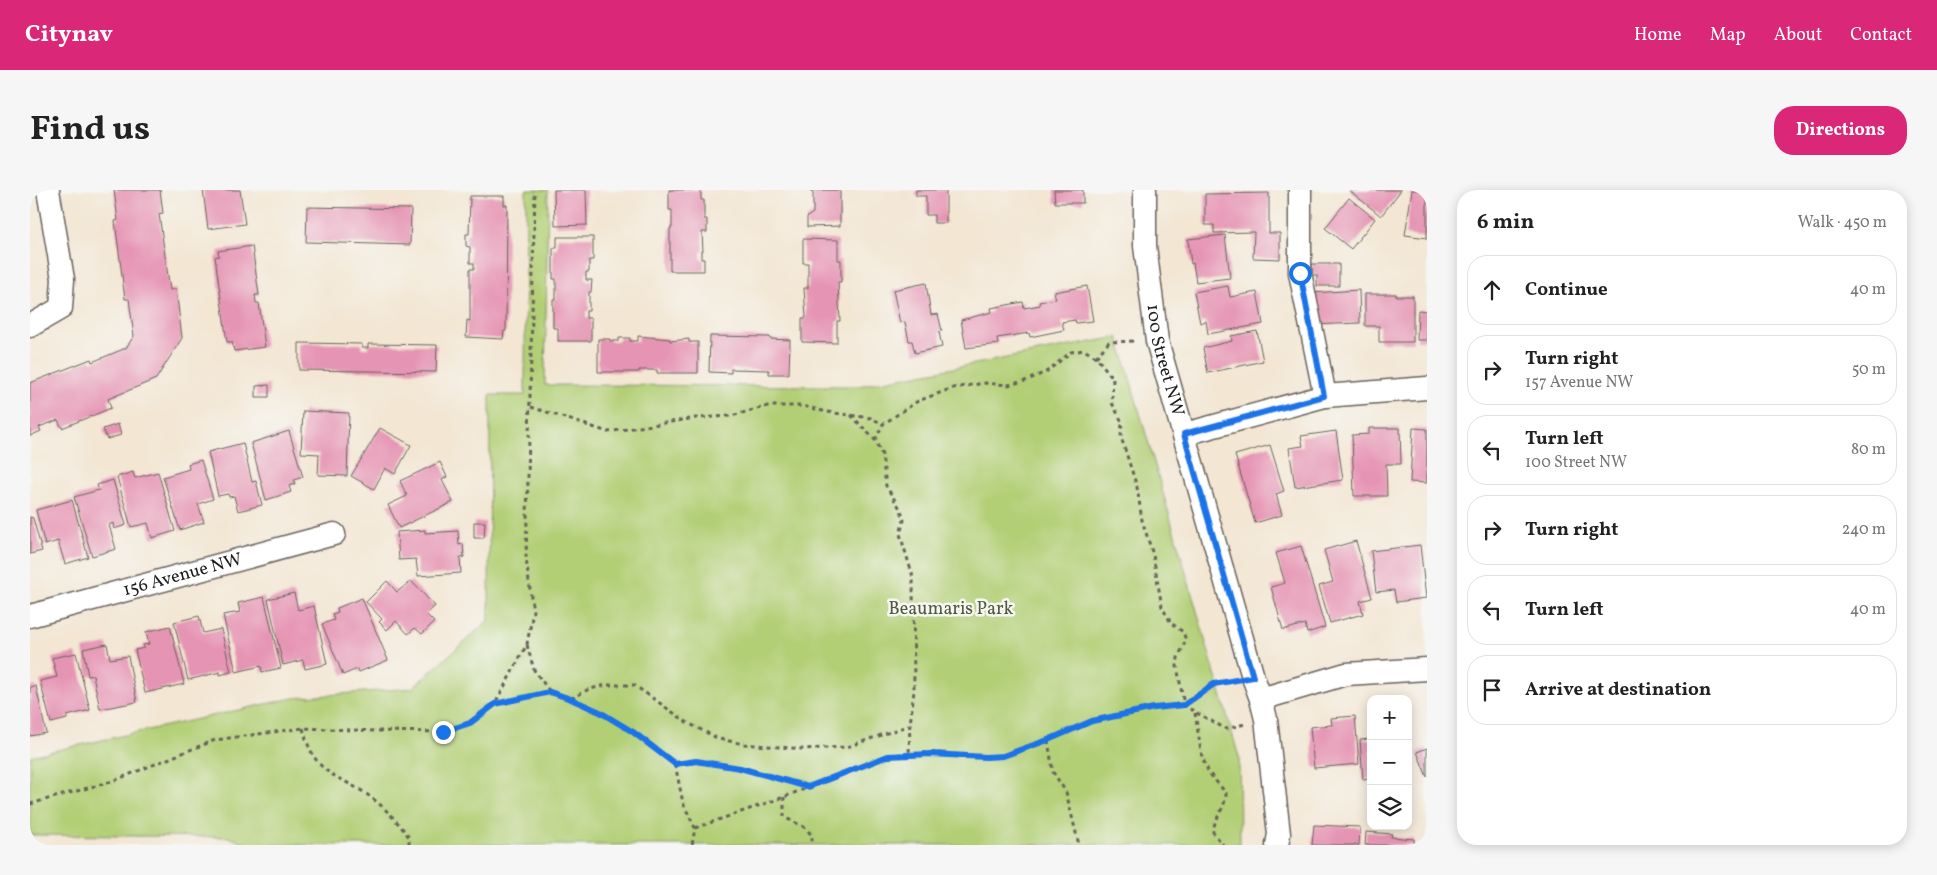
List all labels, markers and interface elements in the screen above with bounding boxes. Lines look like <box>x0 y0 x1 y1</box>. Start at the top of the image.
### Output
text: Citynav <box>25 18 113 52</box>
text: Home <box>1634 23 1682 48</box>
text: Map <box>1710 23 1746 48</box>
text: About <box>1774 23 1822 48</box>
text: Contact <box>1850 23 1912 48</box>
text: Find us <box>30 106 150 154</box>
button: Directions <box>1774 106 1907 155</box>
text: 6 min <box>1477 208 1534 237</box>
text: Walk · 450 m <box>1798 212 1887 234</box>
route start <box>1289 262 1312 285</box>
icon: ahead <box>1478 276 1506 304</box>
text: Continue <box>1525 277 1608 303</box>
text: 40 m <box>1850 279 1886 301</box>
street label: 100 Street NW <box>1140 303 1190 419</box>
text: Turn right <box>1525 346 1618 372</box>
icon: right <box>1478 356 1506 384</box>
text: 50 m <box>1852 359 1886 381</box>
text: 157 Avenue NW <box>1525 372 1633 394</box>
text: Turn left <box>1525 426 1604 452</box>
icon: left <box>1478 436 1506 464</box>
text: 80 m <box>1851 439 1886 461</box>
text: 100 Street NW <box>1525 452 1627 474</box>
icon: right <box>1478 516 1506 544</box>
text: Turn right <box>1525 517 1618 543</box>
text: 240 m <box>1842 519 1886 541</box>
street label: 156 Avenue NW <box>120 547 245 603</box>
icon: left <box>1478 596 1506 624</box>
park label: Beaumaris Park <box>889 597 1014 622</box>
text: Turn left <box>1525 597 1604 623</box>
text: 40 m <box>1850 599 1886 621</box>
icon: arrive <box>1478 676 1506 704</box>
text: Arrive at destination <box>1525 677 1711 703</box>
map controls <box>1367 695 1412 830</box>
button: + <box>1367 695 1412 740</box>
route end <box>432 721 455 744</box>
button: − <box>1367 740 1412 785</box>
button: layers <box>1367 785 1412 830</box>

